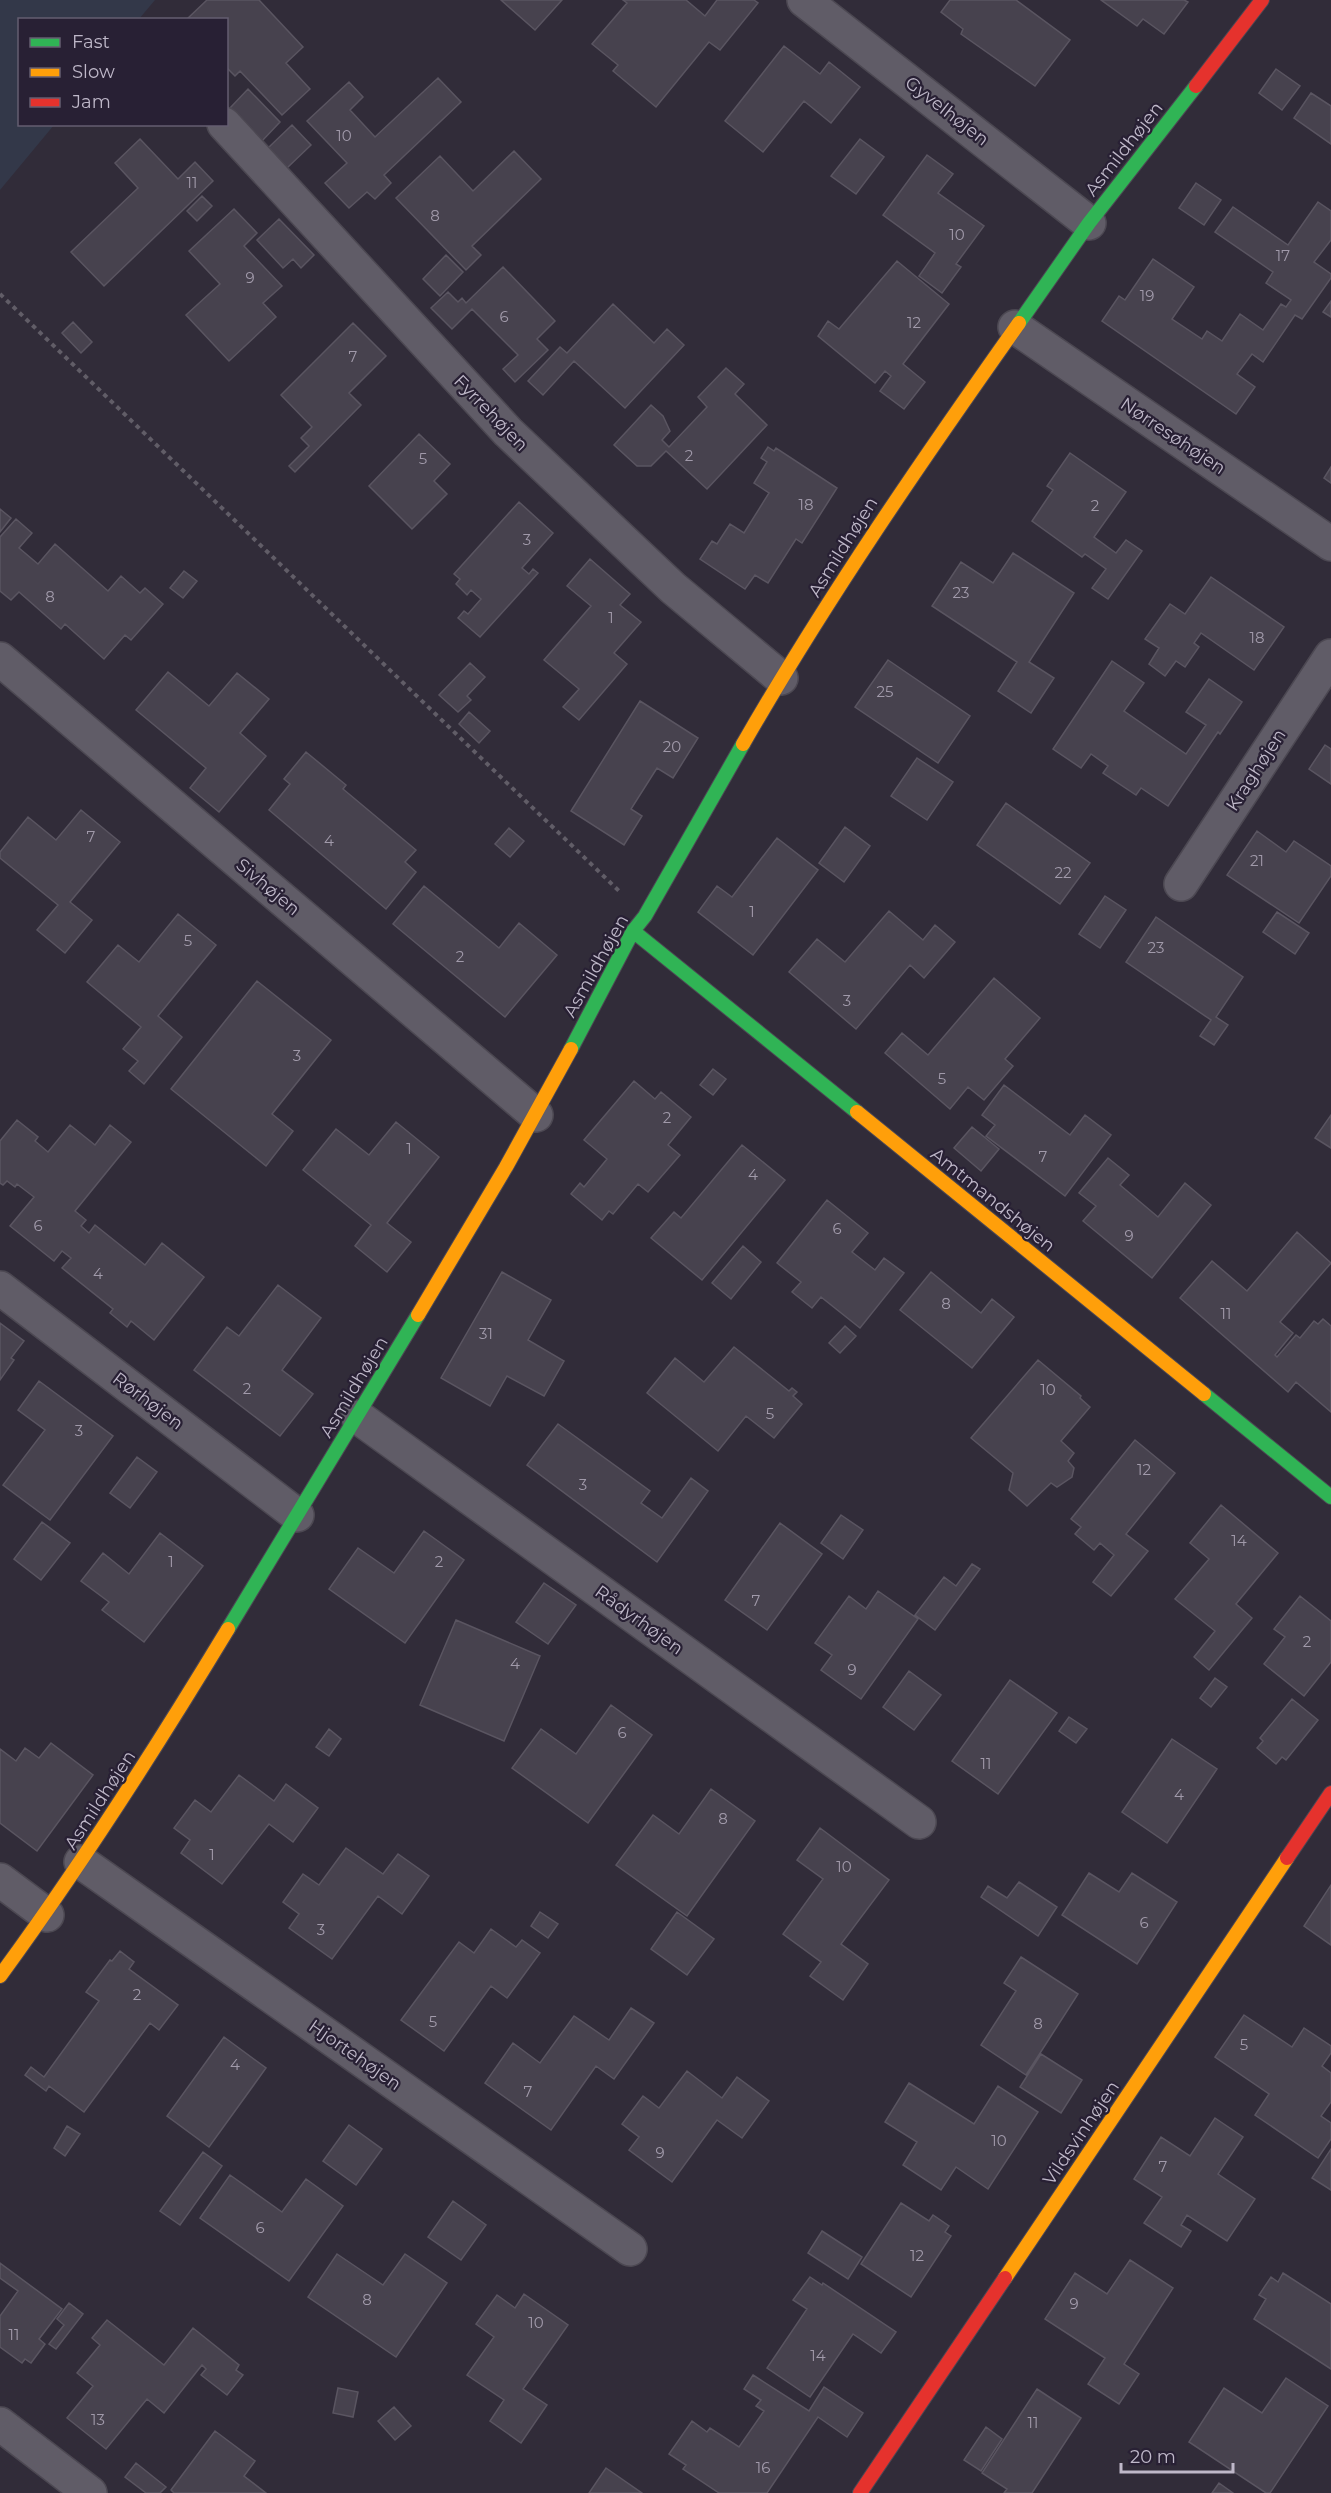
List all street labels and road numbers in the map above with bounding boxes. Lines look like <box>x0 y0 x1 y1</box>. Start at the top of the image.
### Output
street label: Gyvelhøjen <box>901 72 993 150</box>
street label: Asmildhøjen <box>1080 97 1168 201</box>
street label: Fyrrehøjen <box>449 370 533 456</box>
street label: Nørresøhøjen <box>1116 393 1230 479</box>
street label: Asmildhøjen <box>803 493 883 601</box>
street label: Kraghøjen <box>1221 725 1291 815</box>
street label: Sivhøjen <box>231 854 305 920</box>
street label: Asmildhøjen <box>559 911 633 1021</box>
street label: Amtmandshøjen <box>926 1143 1060 1257</box>
street label: Asmildhøjen <box>315 1332 393 1442</box>
street label: Rørhøjen <box>108 1367 188 1435</box>
street label: Rådyrhøjen <box>591 1581 687 1659</box>
street label: Asmildhøjen <box>60 1746 140 1854</box>
street label: Hjortehøjen <box>304 2015 406 2095</box>
street label: Vildsvinhøjen <box>1038 2077 1124 2189</box>

